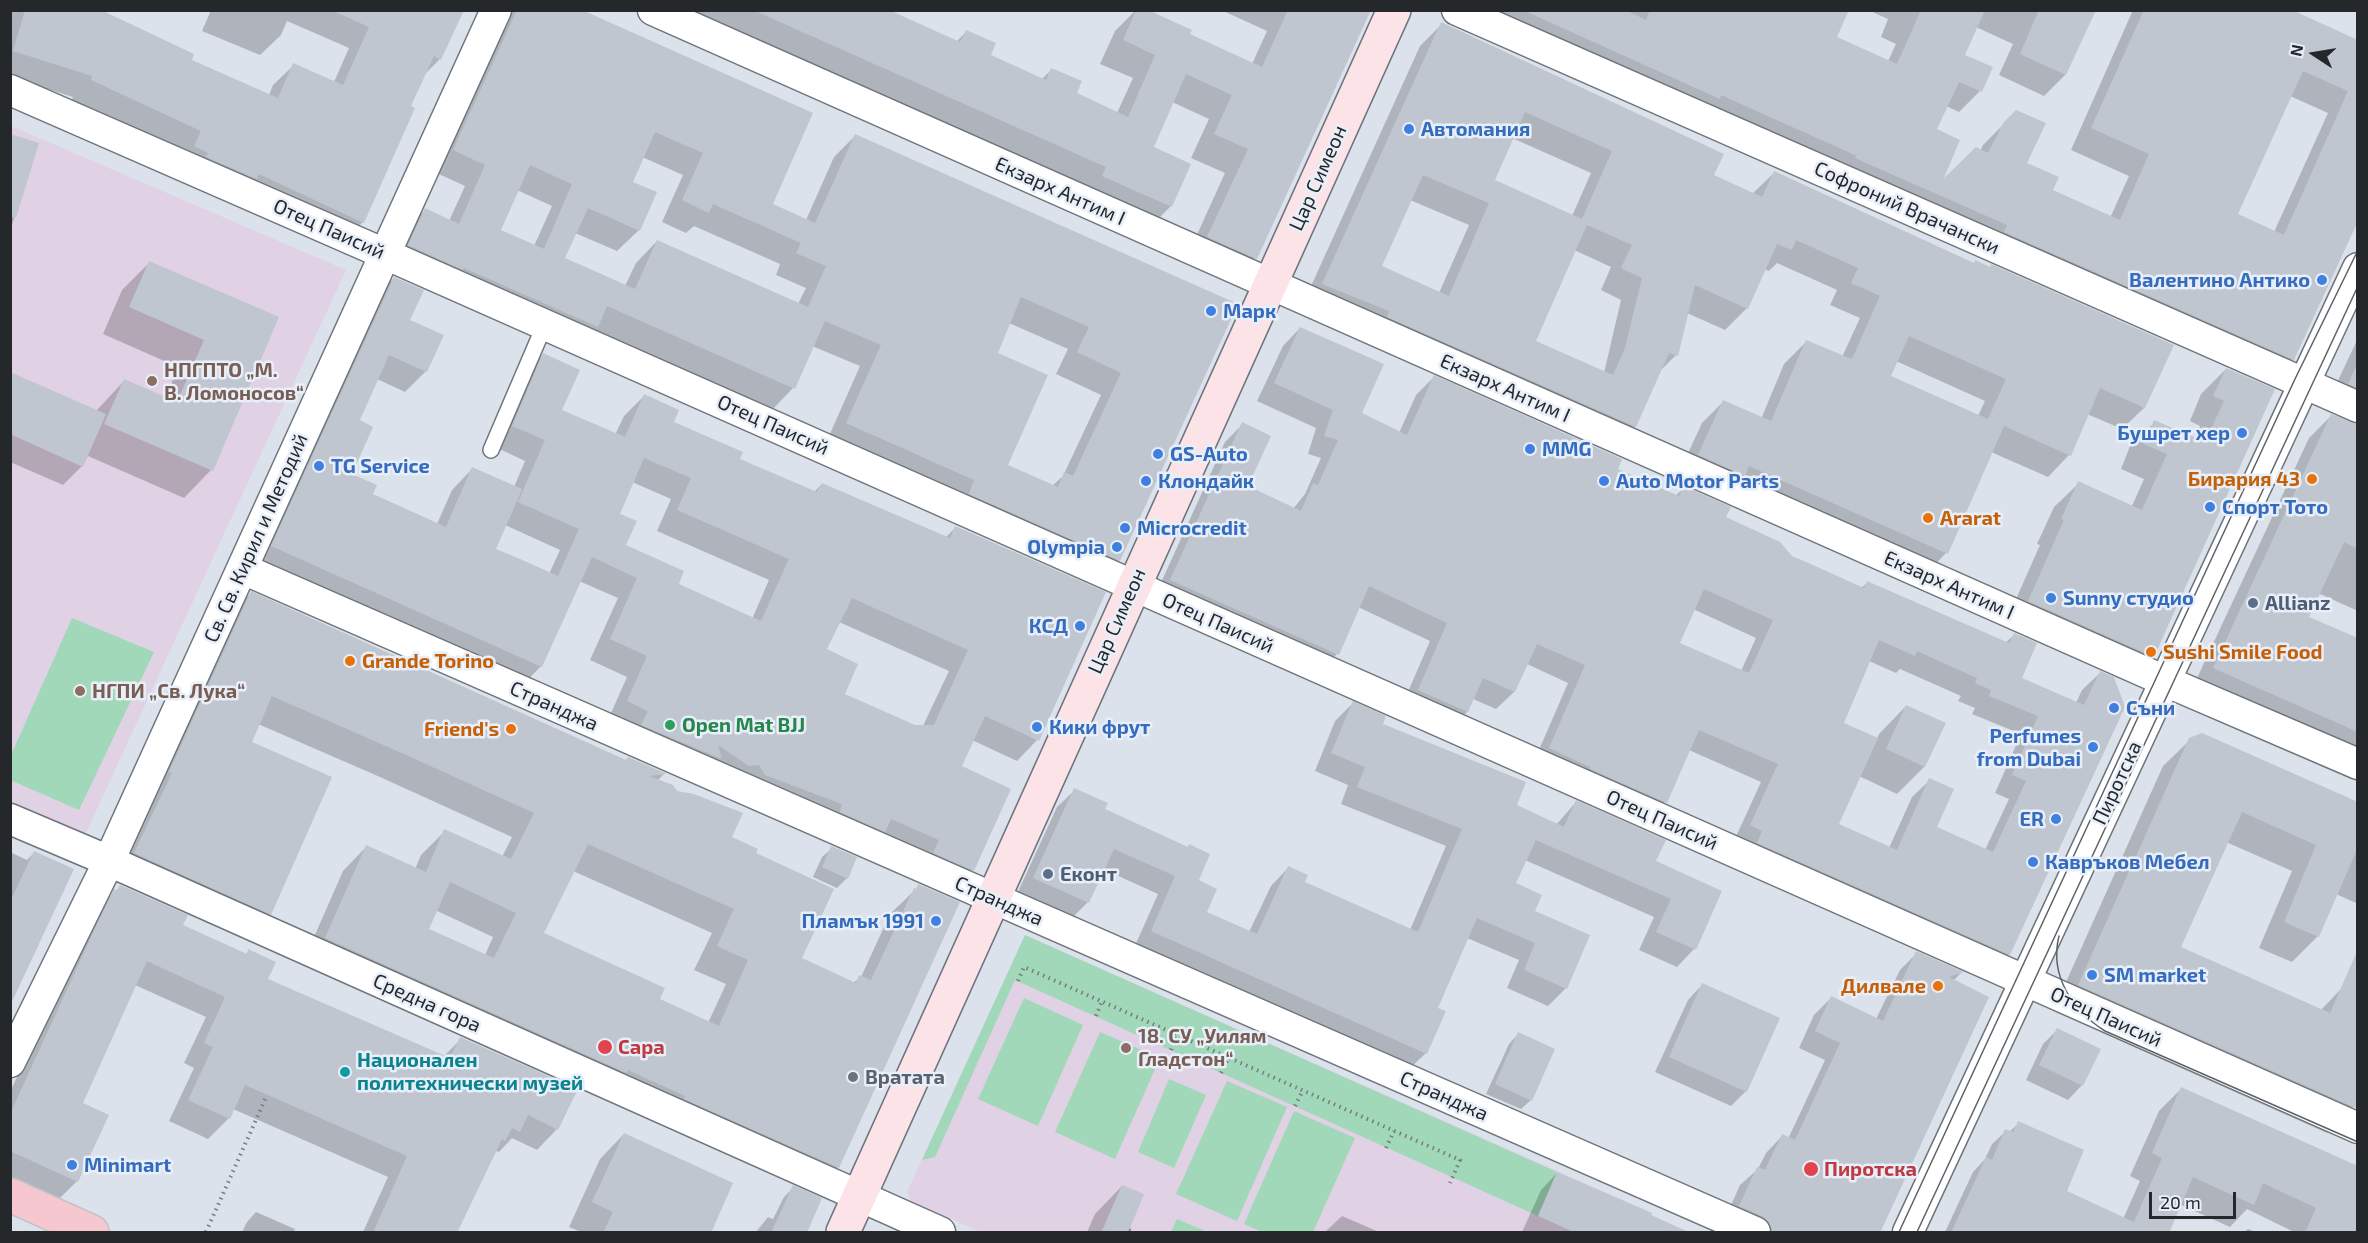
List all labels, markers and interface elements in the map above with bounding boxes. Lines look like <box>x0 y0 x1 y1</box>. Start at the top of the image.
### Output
north arrow <box>2284 24 2344 84</box>
text: N <box>2285 43 2306 58</box>
place label: Автомания <box>1421 117 1530 141</box>
street label: Цар Симеон <box>1284 122 1352 234</box>
marker: Автомания <box>1402 122 1416 136</box>
street label: Екзарх Антим I <box>991 152 1129 230</box>
street label: Софроний Врачански <box>1811 156 2003 260</box>
street label: Отец Паисий <box>269 194 389 264</box>
place label: Валентино Антико <box>2129 268 2310 292</box>
marker: Валентино Антико <box>2315 273 2329 287</box>
place label: Марк <box>1223 299 1276 323</box>
marker: Марк <box>1204 304 1218 318</box>
street label: Екзарх Антим I <box>1436 349 1574 427</box>
place label: НПГПТО „М. В. Ломоносов“ <box>164 358 304 405</box>
marker: НПГПТО „М. В. Ломоносов“ <box>145 374 159 388</box>
street label: Отец Паисий <box>713 390 833 460</box>
place label: Бушрет хер <box>2117 421 2230 445</box>
marker: Бушрет хер <box>2235 426 2249 440</box>
street label: Св. Св. Кирил и Методий <box>199 430 313 646</box>
place label: MMG <box>1542 437 1592 461</box>
place label: GS-Auto <box>1170 442 1248 466</box>
marker: MMG <box>1523 442 1537 456</box>
marker: GS-Auto <box>1151 447 1165 461</box>
place label: TG Service <box>331 454 430 478</box>
marker: TG Service <box>312 459 326 473</box>
place label: Бирария 43 <box>2188 467 2300 491</box>
place label: Клондайк <box>1158 469 1254 493</box>
place label: Auto Motor Parts <box>1616 469 1779 493</box>
marker: Бирария 43 <box>2305 472 2319 486</box>
marker: Клондайк <box>1139 474 1153 488</box>
marker: Auto Motor Parts <box>1597 474 1611 488</box>
place label: Спорт Тото <box>2222 495 2328 519</box>
marker: Спорт Тото <box>2203 500 2217 514</box>
place label: Ararat <box>1940 506 2001 530</box>
marker: Ararat <box>1921 511 1935 525</box>
place label: Microcredit <box>1137 516 1247 540</box>
marker: Microcredit <box>1118 521 1132 535</box>
place label: Olympia <box>1027 535 1105 559</box>
marker: Olympia <box>1110 540 1124 554</box>
street label: Екзарх Антим I <box>1880 546 2018 624</box>
street label: Цар Симеон <box>1083 565 1151 677</box>
place label: Sunny студио <box>2063 586 2194 610</box>
street label: Отец Паисий <box>1158 588 1278 658</box>
marker: Sunny студио <box>2044 591 2058 605</box>
place label: Allianz <box>2265 591 2331 615</box>
marker: Allianz <box>2246 596 2260 610</box>
place label: КСД <box>1029 614 1068 638</box>
marker: КСД <box>1073 619 1087 633</box>
place label: Sushi Smile Food <box>2163 640 2322 664</box>
marker: Sushi Smile Food <box>2144 645 2158 659</box>
place label: Grande Torino <box>362 649 494 673</box>
marker: Grande Torino <box>343 654 357 668</box>
street label: Странджа <box>506 676 602 736</box>
place label: НГПИ „Св. Лука“ <box>92 679 245 703</box>
marker: НГПИ „Св. Лука“ <box>73 684 87 698</box>
place label: Съни <box>2126 696 2175 720</box>
marker: Съни <box>2107 701 2121 715</box>
place label: Open Mat BJJ <box>682 713 805 737</box>
place label: Кики фрут <box>1049 715 1150 739</box>
place label: Friend's <box>424 717 499 741</box>
marker: Open Mat BJJ <box>663 718 677 732</box>
marker: Кики фрут <box>1030 720 1044 734</box>
marker: Friend's <box>504 722 518 736</box>
place label: Perfumes from Dubai <box>1976 724 2081 771</box>
street label: Пиротска <box>2087 737 2147 829</box>
marker: Perfumes from Dubai <box>2086 740 2100 754</box>
street label: Отец Паисий <box>1602 785 1722 855</box>
place label: ER <box>2020 807 2044 831</box>
marker: ER <box>2049 812 2063 826</box>
place label: Кавръков Мебел <box>2045 850 2209 874</box>
marker: Кавръков Мебел <box>2026 855 2040 869</box>
place label: Еконт <box>1060 862 1117 886</box>
marker: Еконт <box>1041 867 1055 881</box>
street label: Странджа <box>951 871 1047 931</box>
place label: Пламък 1991 <box>801 909 924 933</box>
marker: Пламък 1991 <box>929 914 943 928</box>
place label: SM market <box>2104 963 2206 987</box>
street label: Средна гора <box>369 968 485 1038</box>
marker: SM market <box>2085 968 2099 982</box>
place label: Дилвале <box>1841 974 1926 998</box>
marker: Дилвале <box>1931 979 1945 993</box>
street label: Отец Паисий <box>2046 982 2166 1052</box>
place label: 18. СУ „Уилям Гладстон“ <box>1138 1024 1267 1071</box>
place label: Сара <box>618 1035 665 1059</box>
marker: Сара <box>596 1038 614 1056</box>
marker: 18. СУ „Уилям Гладстон“ <box>1119 1041 1133 1055</box>
place label: Национален политехнически музей <box>357 1048 583 1095</box>
marker: Национален политехнически музей <box>338 1065 352 1079</box>
place label: Вратата <box>865 1065 945 1089</box>
street label: Странджа <box>1396 1066 1492 1126</box>
marker: Вратата <box>846 1070 860 1084</box>
place label: Minimart <box>84 1153 171 1177</box>
place label: Пиротска <box>1824 1157 1917 1181</box>
marker: Minimart <box>65 1158 79 1172</box>
marker: Пиротска <box>1802 1160 1820 1178</box>
scale bar <box>2152 1180 2239 1218</box>
text: 20 m <box>2160 1191 2201 1213</box>

